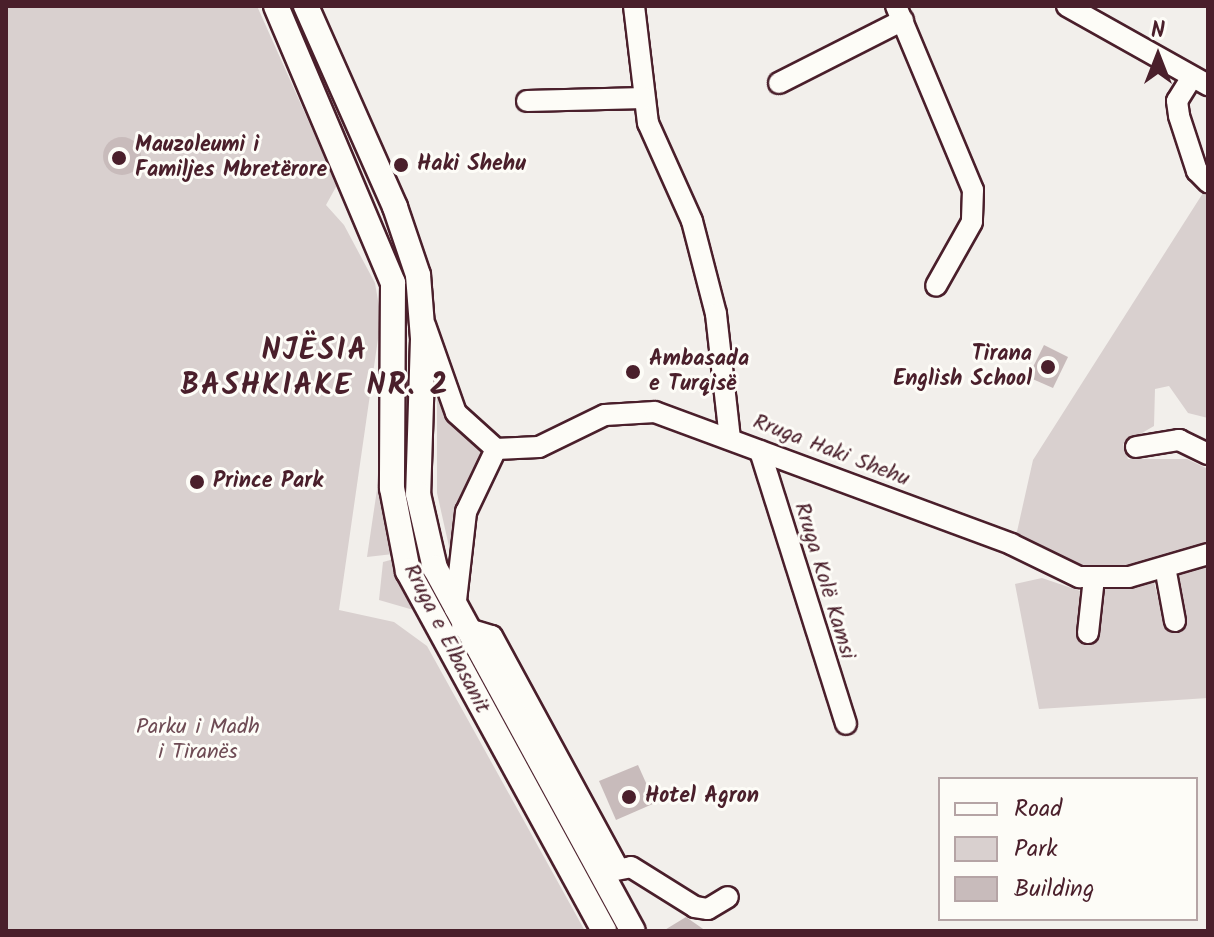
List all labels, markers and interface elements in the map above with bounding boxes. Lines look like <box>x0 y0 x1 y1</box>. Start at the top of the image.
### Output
text: N <box>1151 14 1165 49</box>
north arrow <box>1118 16 1198 96</box>
place label: Mauzoleumi i Familjes Mbretërore <box>135 132 327 184</box>
marker: Mauzoleumi i Familjes Mbretërore <box>110 149 128 167</box>
place label: Haki Shehu <box>417 152 526 178</box>
marker: Haki Shehu <box>392 156 410 174</box>
district label: NJËSIA BASHKIAKE NR. 2 <box>180 333 450 404</box>
place label: Tirana English School <box>893 341 1032 392</box>
place label: Ambasada e Turqisë <box>649 346 749 398</box>
marker: Tirana English School <box>1039 358 1057 376</box>
marker: Ambasada e Turqisë <box>624 363 642 381</box>
street label: Rruga Haki Shehu <box>749 409 913 493</box>
place label: Prince Park <box>213 469 323 495</box>
marker: Prince Park <box>188 473 206 491</box>
street label: Rruga Kolë Kamsi <box>788 499 860 663</box>
street label: Rruga e Elbasanit <box>397 560 495 718</box>
park label: Parku i Madh i Tiranës <box>136 714 260 766</box>
legend <box>938 777 1198 921</box>
place label: Hotel Agron <box>645 784 759 810</box>
marker: Hotel Agron <box>620 788 638 806</box>
text: Road <box>1014 790 1062 829</box>
text: Park <box>1014 830 1058 869</box>
text: Building <box>1014 870 1094 909</box>

